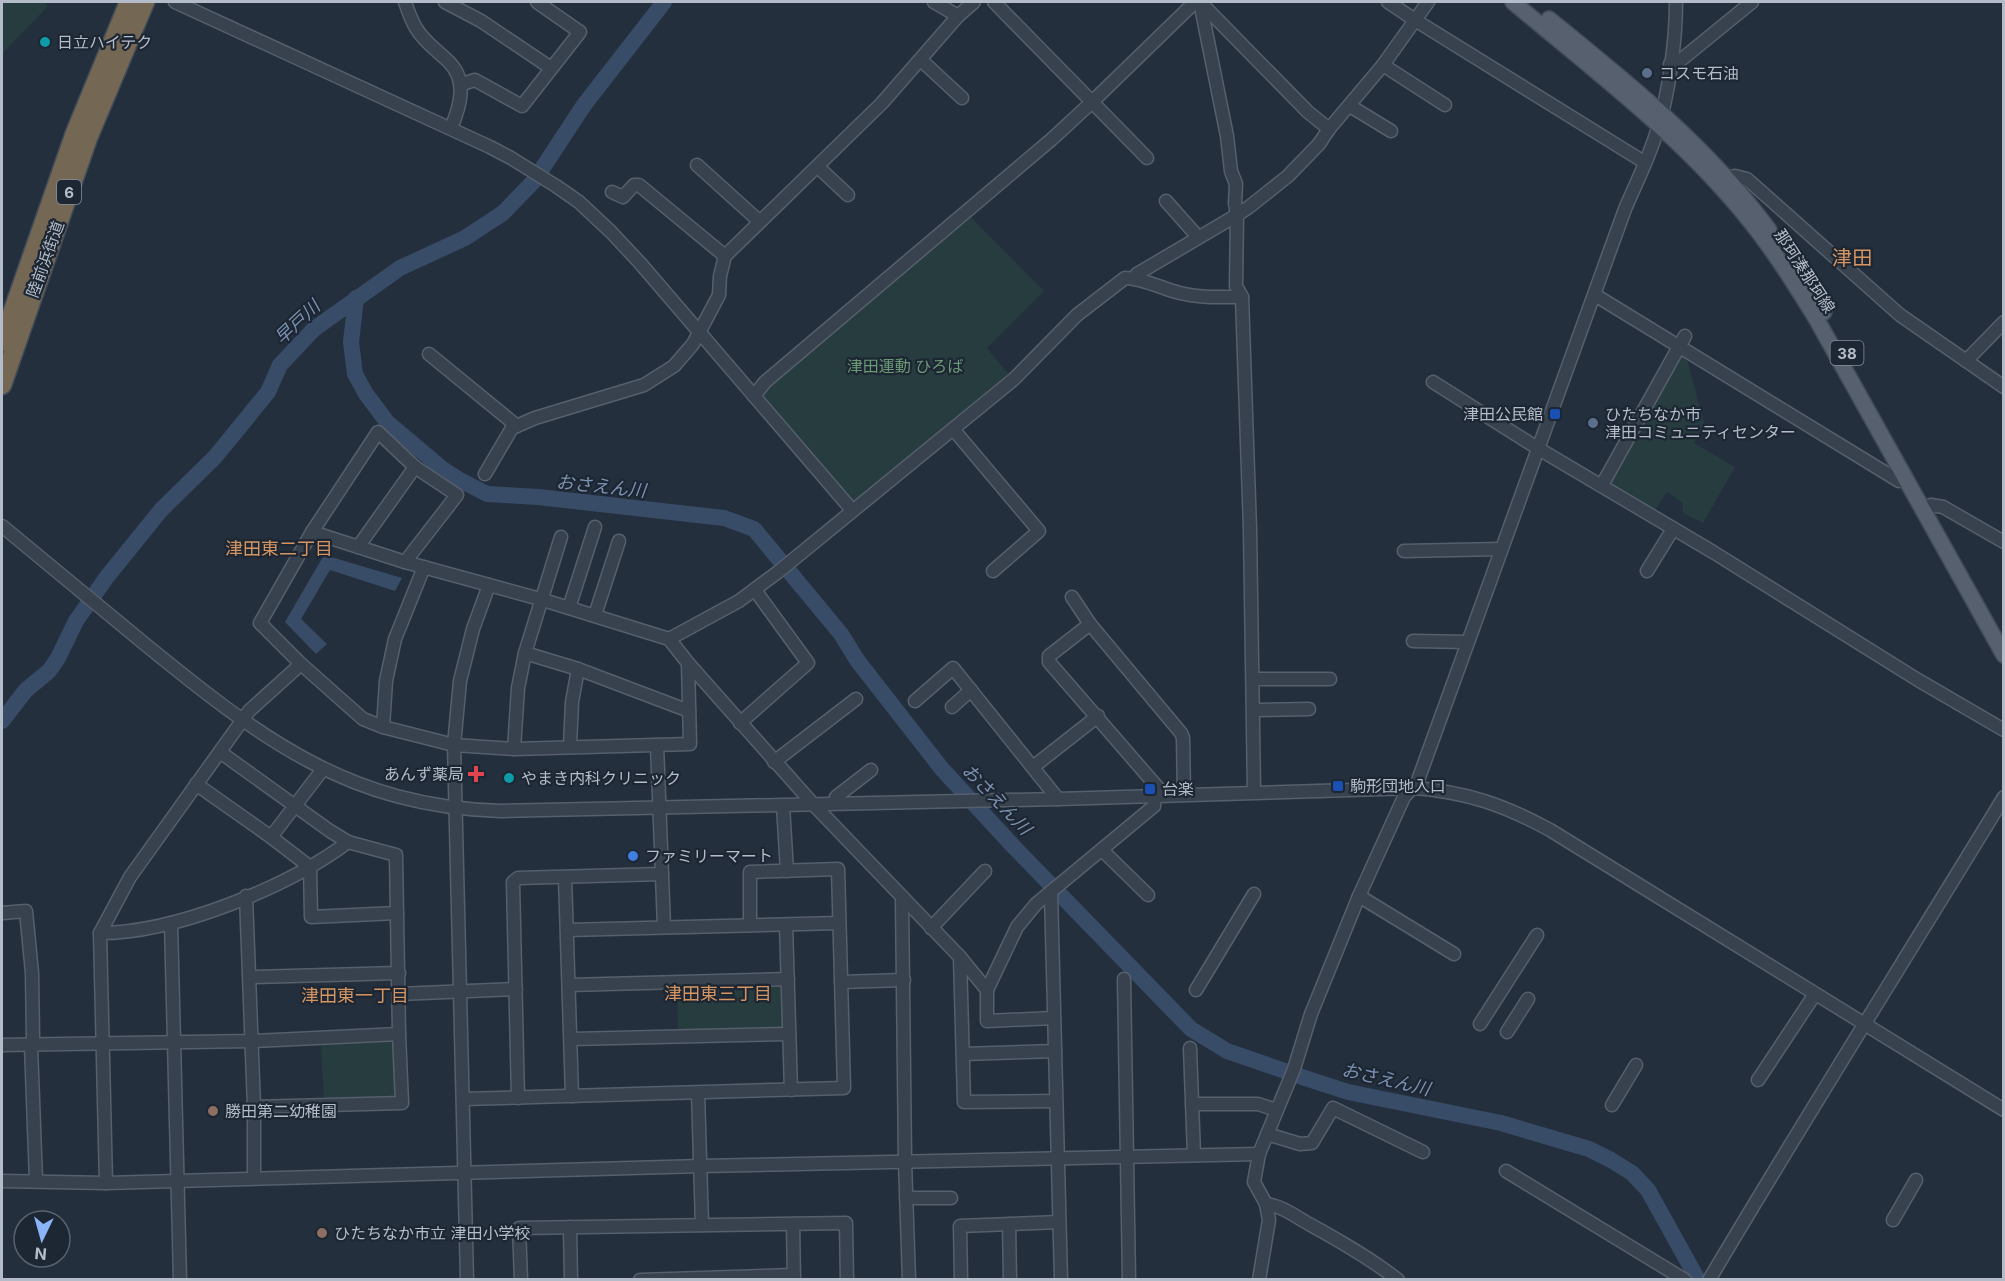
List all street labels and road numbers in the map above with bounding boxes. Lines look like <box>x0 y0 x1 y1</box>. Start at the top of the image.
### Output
road number: 6 <box>57 180 81 204</box>
street label: 陸前浜街道 <box>22 218 68 300</box>
street label: 那珂湊那珂線 <box>1770 225 1840 317</box>
road number: 38 <box>1830 341 1864 365</box>

